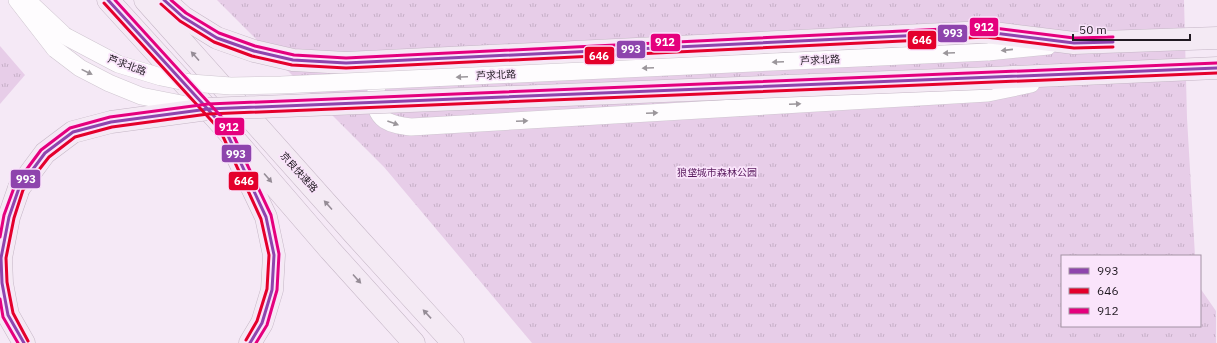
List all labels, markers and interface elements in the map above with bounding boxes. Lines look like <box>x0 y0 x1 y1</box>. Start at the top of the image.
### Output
scale bar <box>1073 16 1190 42</box>
line badge: 912 <box>969 17 999 37</box>
text: 912 <box>974 20 994 34</box>
text: 50 m <box>1079 22 1107 37</box>
line badge: 993 <box>937 24 968 43</box>
text: 993 <box>943 26 963 40</box>
line badge: 646 <box>907 30 937 50</box>
line badge: 912 <box>650 33 681 52</box>
text: 646 <box>912 33 932 47</box>
text: 912 <box>655 35 675 49</box>
line badge: 993 <box>616 40 646 59</box>
text: 993 <box>621 42 641 56</box>
line badge: 646 <box>584 46 615 65</box>
one-way arrow <box>1001 46 1013 53</box>
text: 646 <box>589 49 609 63</box>
one-way arrow <box>943 50 955 57</box>
one-way arrow <box>190 51 200 61</box>
street label: 芦求北路 <box>106 52 148 78</box>
street label: 芦求北路 <box>800 52 840 68</box>
one-way arrow <box>772 58 784 65</box>
one-way arrow <box>642 64 654 71</box>
street label: 芦求北路 <box>476 67 516 83</box>
one-way arrow <box>81 69 93 75</box>
one-way arrow <box>456 73 468 80</box>
one-way arrow <box>789 101 801 108</box>
one-way arrow <box>646 109 658 116</box>
line badge: 912 <box>214 117 245 136</box>
one-way arrow <box>516 117 528 124</box>
text: 912 <box>219 120 239 134</box>
one-way arrow <box>387 120 399 126</box>
line badge: 993 <box>221 144 252 163</box>
text: 993 <box>226 147 246 161</box>
street label: 京良快速路 <box>277 149 321 195</box>
park label: 狼垡城市森林公园 <box>677 166 757 179</box>
line badge: 993 <box>10 169 41 189</box>
line badge: 646 <box>228 171 259 191</box>
text: 993 <box>16 172 36 186</box>
one-way arrow <box>263 172 272 183</box>
text: 646 <box>234 174 254 188</box>
one-way arrow <box>324 201 333 210</box>
legend <box>1061 255 1201 327</box>
text: 993 <box>1097 263 1119 278</box>
one-way arrow <box>352 274 361 284</box>
text: 646 <box>1097 283 1119 298</box>
text: 912 <box>1097 303 1119 318</box>
one-way arrow <box>422 309 432 319</box>

